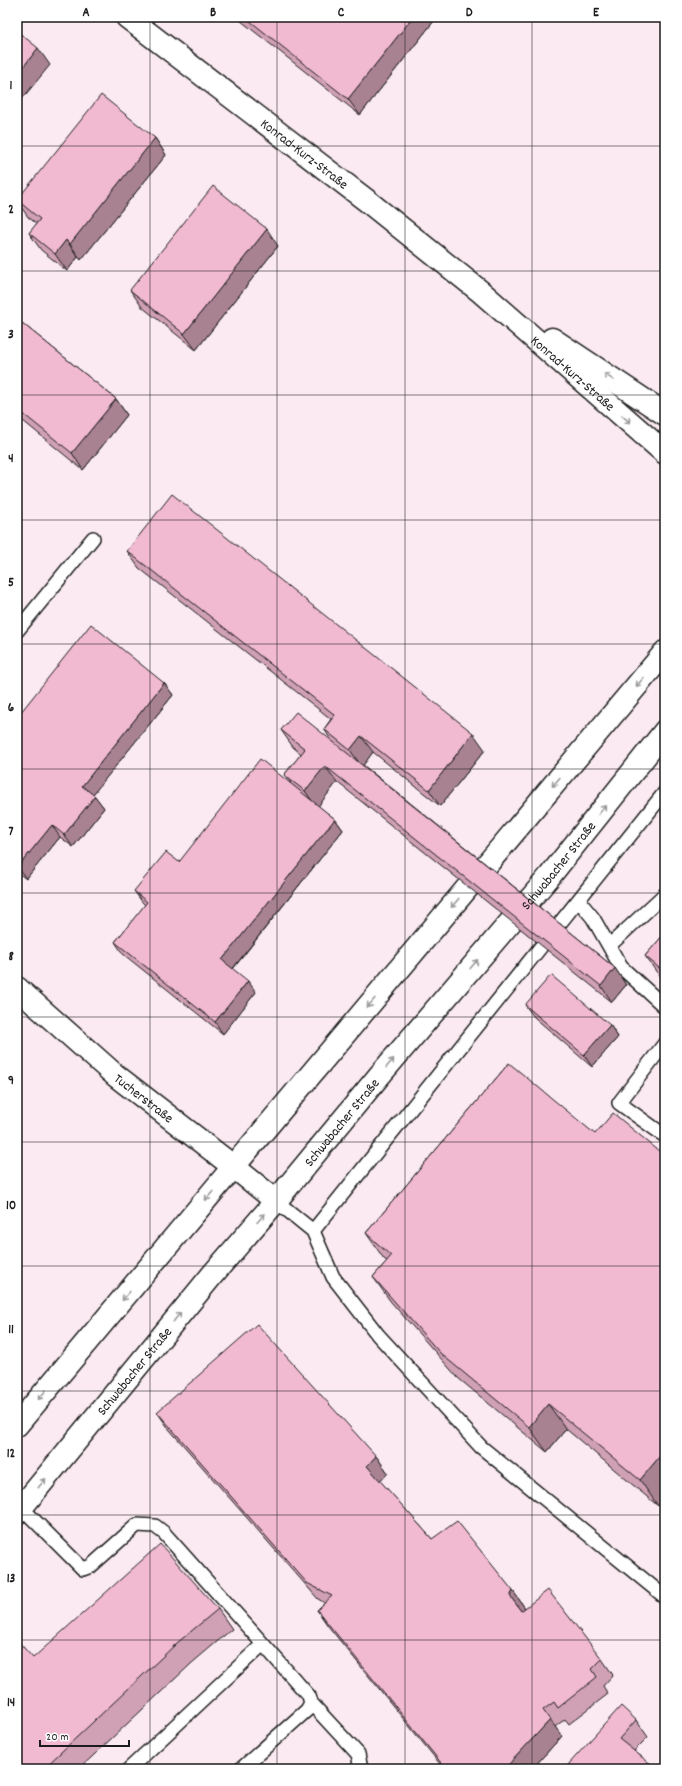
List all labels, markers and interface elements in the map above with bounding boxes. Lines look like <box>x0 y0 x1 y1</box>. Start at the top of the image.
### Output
text: A <box>82 4 90 23</box>
text: B <box>210 4 216 23</box>
text: C <box>338 4 345 23</box>
text: D <box>466 4 473 23</box>
text: E <box>593 4 600 23</box>
text: 1 <box>10 77 13 96</box>
street label: Konrad-Kurz-Straße <box>255 115 352 195</box>
text: 2 <box>8 201 14 220</box>
text: 3 <box>8 326 14 345</box>
street label: Konrad-Kurz-Straße <box>526 332 619 417</box>
one-way arrow <box>604 373 615 381</box>
one-way arrow <box>621 414 631 423</box>
text: 4 <box>8 450 14 469</box>
text: 5 <box>8 574 14 593</box>
one-way arrow <box>635 677 644 688</box>
text: 6 <box>8 699 15 718</box>
one-way arrow <box>552 777 561 787</box>
one-way arrow <box>598 805 606 816</box>
street label: Schwabacher Straße <box>517 818 602 915</box>
text: 7 <box>9 823 14 842</box>
one-way arrow <box>450 898 459 908</box>
text: 8 <box>8 948 14 967</box>
one-way arrow <box>470 959 479 970</box>
one-way arrow <box>367 997 376 1008</box>
one-way arrow <box>386 1058 395 1069</box>
street label: Tucherstraße <box>109 1070 177 1129</box>
text: 9 <box>8 1072 14 1091</box>
street label: Schwabacher Straße <box>300 1075 385 1172</box>
one-way arrow <box>205 1191 214 1202</box>
text: 10 <box>6 1197 16 1216</box>
one-way arrow <box>256 1213 266 1223</box>
one-way arrow <box>121 1291 130 1301</box>
one-way arrow <box>173 1312 181 1323</box>
text: 11 <box>8 1321 14 1340</box>
street label: Schwabacher Straße <box>93 1323 178 1421</box>
one-way arrow <box>37 1390 46 1401</box>
text: 12 <box>7 1445 16 1464</box>
one-way arrow <box>37 1478 46 1489</box>
text: 13 <box>7 1570 16 1589</box>
text: 14 <box>7 1694 15 1713</box>
scale bar <box>40 1722 129 1748</box>
text: 20 m <box>46 1729 69 1746</box>

